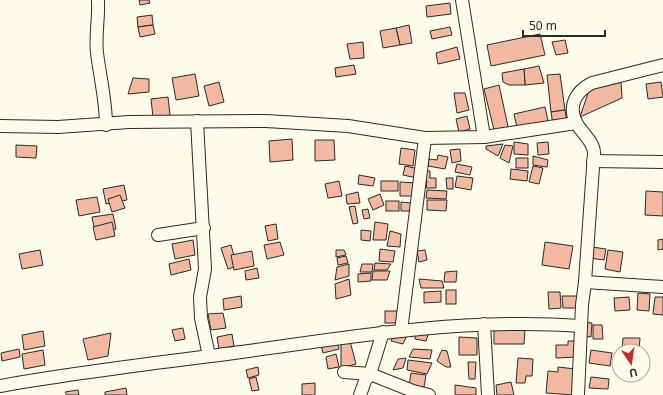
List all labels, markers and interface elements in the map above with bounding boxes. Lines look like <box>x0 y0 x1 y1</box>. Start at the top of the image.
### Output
scale bar <box>523 12 605 38</box>
text: 50 m <box>529 17 557 34</box>
north arrow <box>611 343 651 383</box>
text: U <box>628 365 639 381</box>

